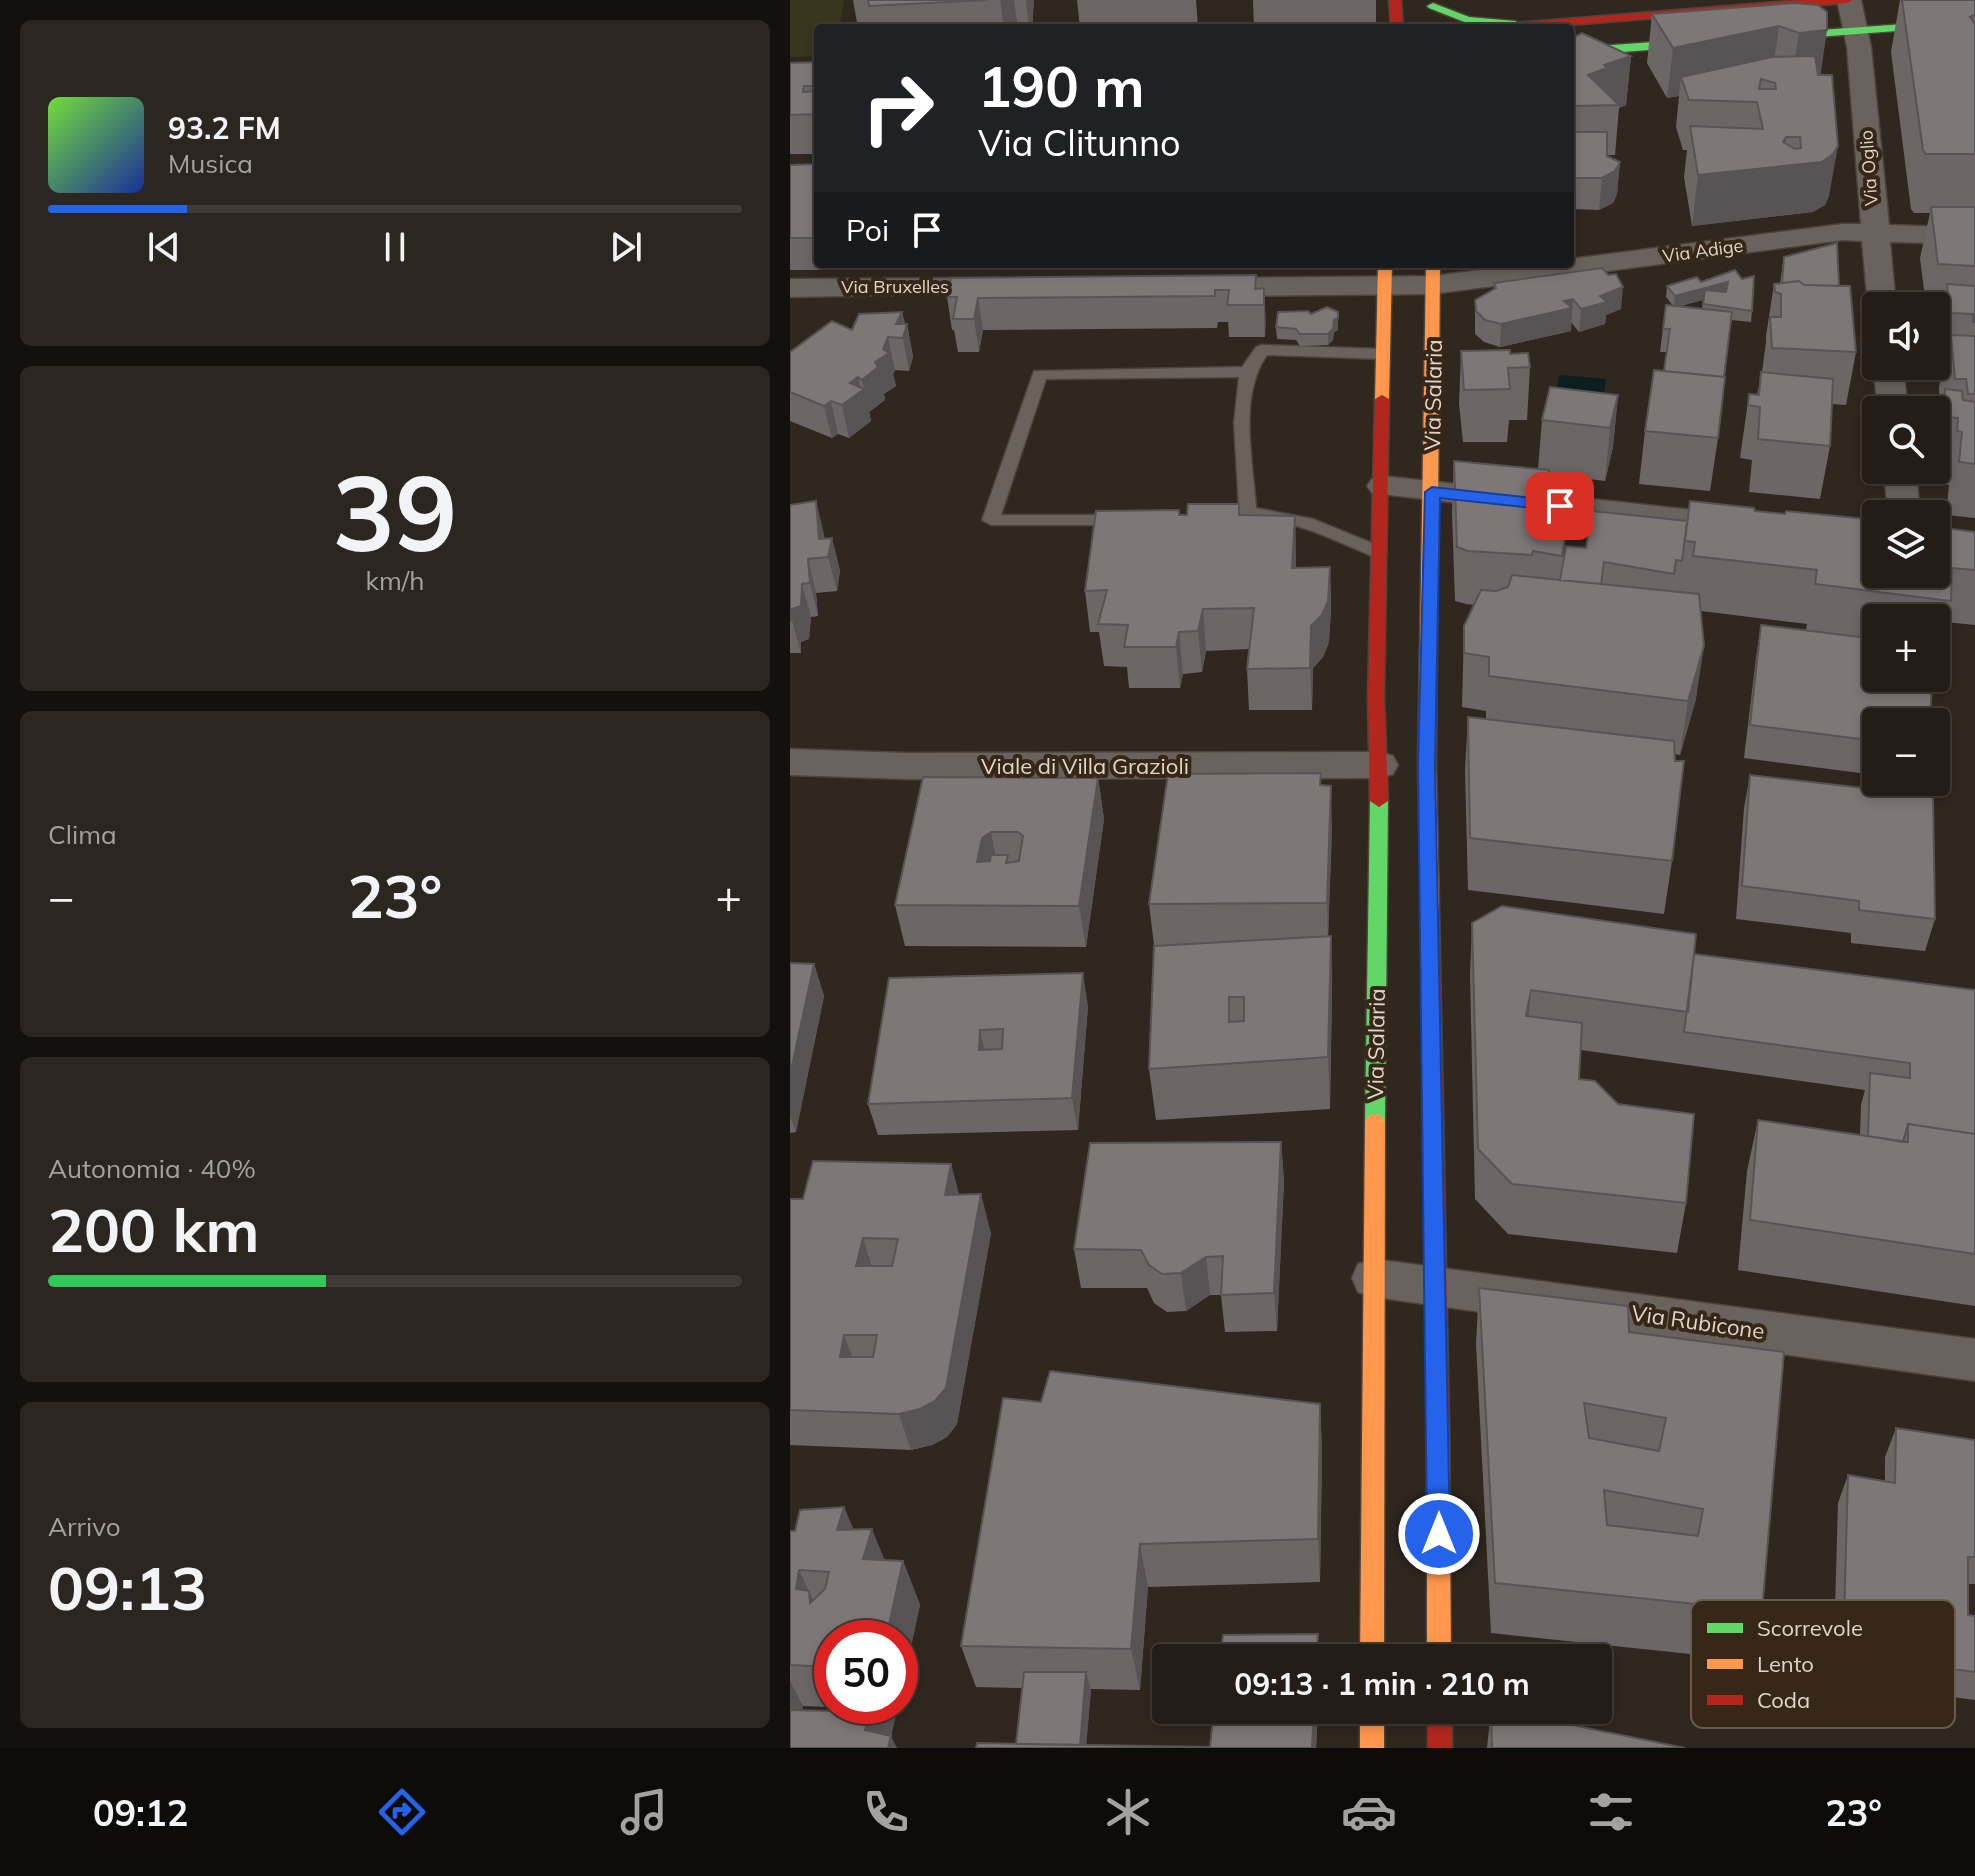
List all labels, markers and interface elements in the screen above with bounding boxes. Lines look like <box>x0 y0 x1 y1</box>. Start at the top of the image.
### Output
text: 190 m <box>978 51 1145 121</box>
icon: right <box>846 56 950 160</box>
text: 93.2 FM <box>168 109 281 147</box>
text: Via Clitunno <box>978 120 1181 165</box>
street label: Via Oglio <box>1854 129 1883 207</box>
text: Musica <box>168 147 253 180</box>
icon: arrive <box>905 208 949 252</box>
text: Poi <box>846 211 889 249</box>
icon: previous <box>142 225 186 269</box>
icon: pause <box>373 225 417 269</box>
icon: next <box>604 225 648 269</box>
street label: Via Adige <box>1661 233 1745 268</box>
street label: Via Bruxelles <box>841 275 949 298</box>
map controls <box>1862 292 1950 796</box>
button: sound <box>1862 292 1950 380</box>
street label: Via Salaria <box>1418 339 1448 451</box>
button: search <box>1862 396 1950 484</box>
text: 39 <box>333 446 457 577</box>
pin <box>1526 472 1594 540</box>
icon: arrive <box>1538 484 1582 528</box>
button: layers <box>1862 500 1950 588</box>
text: km/h <box>366 564 424 597</box>
button: + <box>1862 604 1950 692</box>
button: − <box>1862 708 1950 796</box>
street label: Viale di Villa Grazioli <box>981 752 1189 780</box>
text: Clima <box>48 818 117 851</box>
text: 23° <box>348 858 442 933</box>
text: − <box>48 869 74 924</box>
text: + <box>716 869 742 924</box>
street label: Via Salaria <box>1361 988 1391 1100</box>
text: Autonomia · 40% <box>48 1152 256 1185</box>
text: 200 km <box>48 1192 260 1267</box>
street label: Via Rubicone <box>1630 1299 1766 1345</box>
position arrow <box>1397 1492 1481 1576</box>
text: Arrivo <box>48 1510 121 1543</box>
text: 09:13 <box>48 1550 207 1625</box>
legend <box>1691 1600 1955 1728</box>
text: Scorrevole <box>1757 1614 1863 1642</box>
speed limit sign: 50 <box>814 1620 918 1724</box>
text: Lento <box>1757 1650 1814 1678</box>
text: 09:13 · 1 min · 210 m <box>1234 1665 1530 1703</box>
text: Coda <box>1757 1686 1810 1714</box>
icon: directions <box>374 1784 430 1840</box>
icon: music <box>616 1784 672 1840</box>
icon: phone <box>858 1784 914 1840</box>
icon: climate <box>1100 1784 1156 1840</box>
icon: car <box>1341 1784 1397 1840</box>
icon: filters <box>1583 1784 1639 1840</box>
text: 09:12 <box>93 1790 188 1835</box>
text: 23° <box>1825 1790 1882 1835</box>

